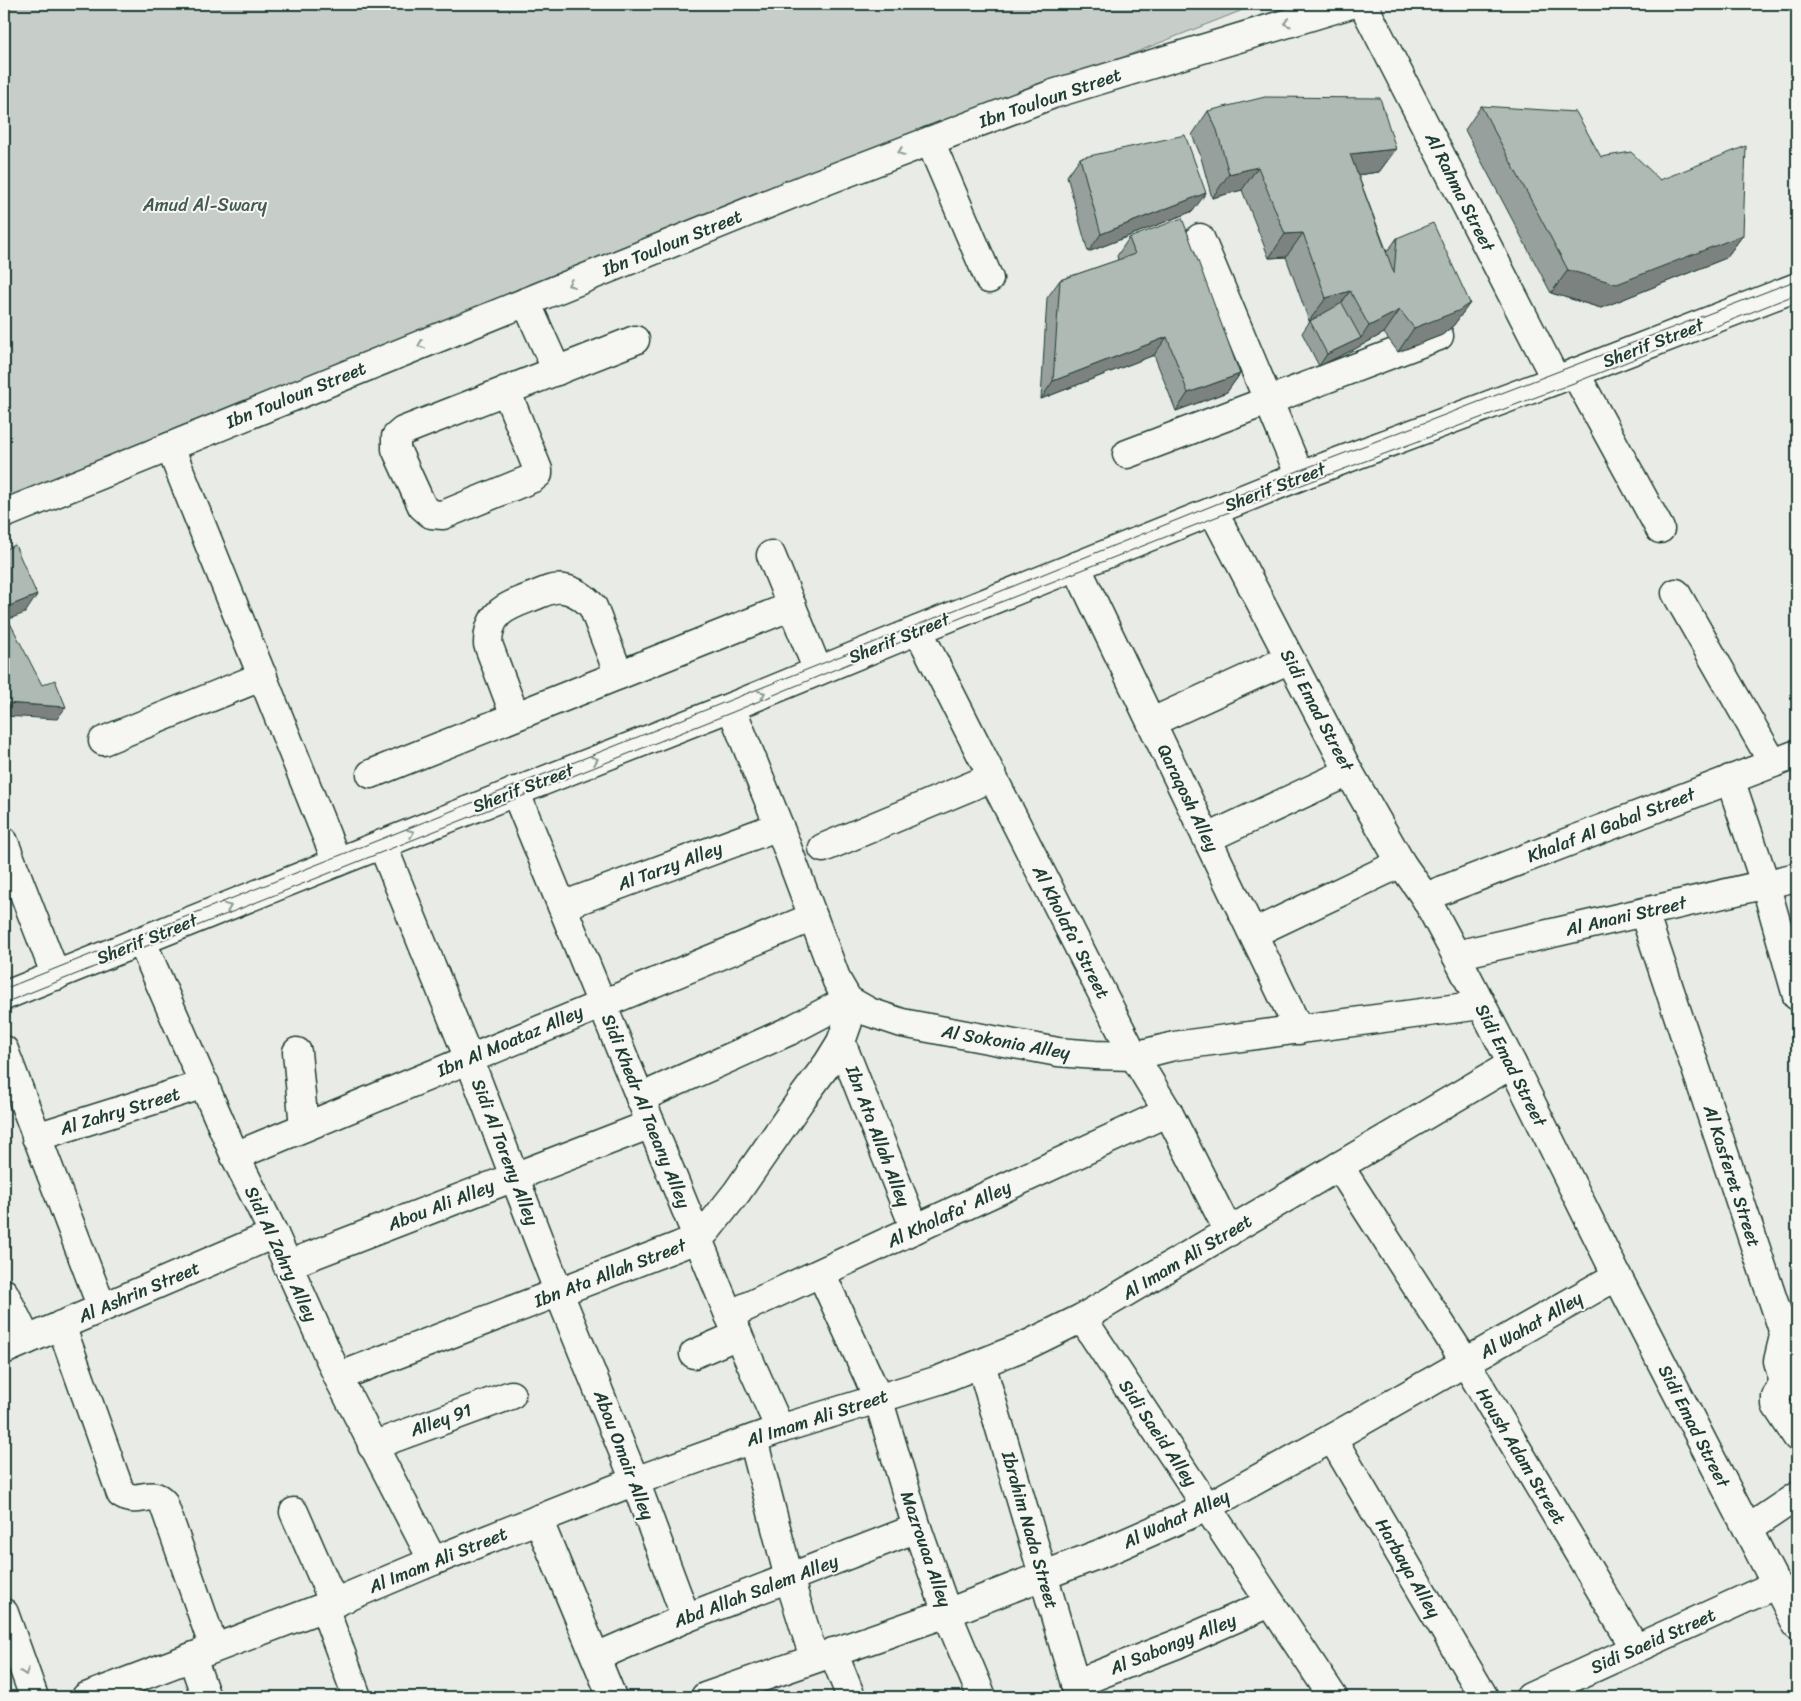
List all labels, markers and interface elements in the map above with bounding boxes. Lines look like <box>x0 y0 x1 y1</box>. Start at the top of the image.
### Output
one-way arrow <box>1283 17 1292 27</box>
street label: Ibn Touloun Street <box>973 59 1126 138</box>
street label: Al Rahma Street <box>1416 126 1504 258</box>
one-way arrow <box>897 146 906 156</box>
park label: Amud Al-Swary <box>142 189 268 221</box>
street label: Ibn Touloun Street <box>596 200 747 286</box>
one-way arrow <box>567 277 576 288</box>
street label: Sherif Street <box>1598 309 1709 377</box>
one-way arrow <box>417 339 426 349</box>
street label: Ibn Touloun Street <box>220 352 371 438</box>
street label: Sherif Street <box>1220 453 1331 521</box>
street label: Sherif Street <box>844 603 955 673</box>
street label: Sidi Emad Street <box>1271 643 1363 778</box>
one-way arrow <box>757 690 766 700</box>
street label: Qaraqosh Alley <box>1148 738 1228 858</box>
street label: Sherif Street <box>468 754 579 822</box>
one-way arrow <box>590 756 599 766</box>
street label: Khalaf Al Gabal Street <box>1522 778 1701 872</box>
one-way arrow <box>406 828 415 839</box>
street label: Al Tarzy Alley <box>612 832 728 900</box>
street label: Al Kholafa' Street <box>1023 859 1119 1005</box>
street label: Al Anani Street <box>1561 886 1690 946</box>
one-way arrow <box>223 902 232 913</box>
street label: Sherif Street <box>92 904 203 974</box>
street label: Ibn Al Moataz Alley <box>431 995 589 1087</box>
street label: Sidi Emad Street <box>1466 998 1556 1133</box>
street label: Sidi Khedr Al Taeany Alley <box>592 1009 700 1214</box>
street label: Al Sokonia Alley <box>938 1015 1073 1069</box>
street label: Ibn Ata Allah Alley <box>836 1060 920 1212</box>
street label: Sidi Al Toreny Alley <box>462 1074 548 1231</box>
street label: Al Zahry Street <box>55 1078 184 1145</box>
street label: Al Kasferet Street <box>1694 1100 1770 1251</box>
street label: Abou Ali Alley <box>382 1170 500 1240</box>
street label: Al Kholafa' Alley <box>880 1171 1017 1257</box>
street label: Sidi Al Zahry Alley <box>235 1180 327 1328</box>
street label: Al Imam Ali Street <box>1115 1205 1259 1309</box>
street label: Ibn Ata Allah Street <box>528 1229 692 1317</box>
street label: Al Ashrin Street <box>72 1252 205 1332</box>
street label: Al Wahat Alley <box>1472 1282 1589 1368</box>
street label: Sidi Emad Street <box>1649 1359 1739 1494</box>
street label: Sidi Saeid Alley <box>1110 1373 1206 1494</box>
street label: Al Imam Ali Street <box>741 1380 892 1456</box>
street label: Housh Adam Street <box>1467 1381 1575 1531</box>
street label: Abou Omair Alley <box>584 1384 664 1525</box>
street label: Alley 91 <box>405 1394 477 1446</box>
street label: Ibrahim Nada Street <box>992 1446 1068 1613</box>
street label: Al Wahat Alley <box>1116 1480 1236 1558</box>
street label: Mazrouaa Alley <box>891 1487 961 1612</box>
street label: Harbaya Alley <box>1366 1512 1450 1625</box>
street label: Al Imam Ali Street <box>363 1518 512 1603</box>
street label: Abd Allah Salem Alley <box>668 1545 844 1638</box>
street label: Sidi Saeid Street <box>1585 1599 1721 1683</box>
street label: Al Sabongy Alley <box>1104 1604 1242 1684</box>
one-way arrow <box>19 1667 29 1675</box>

